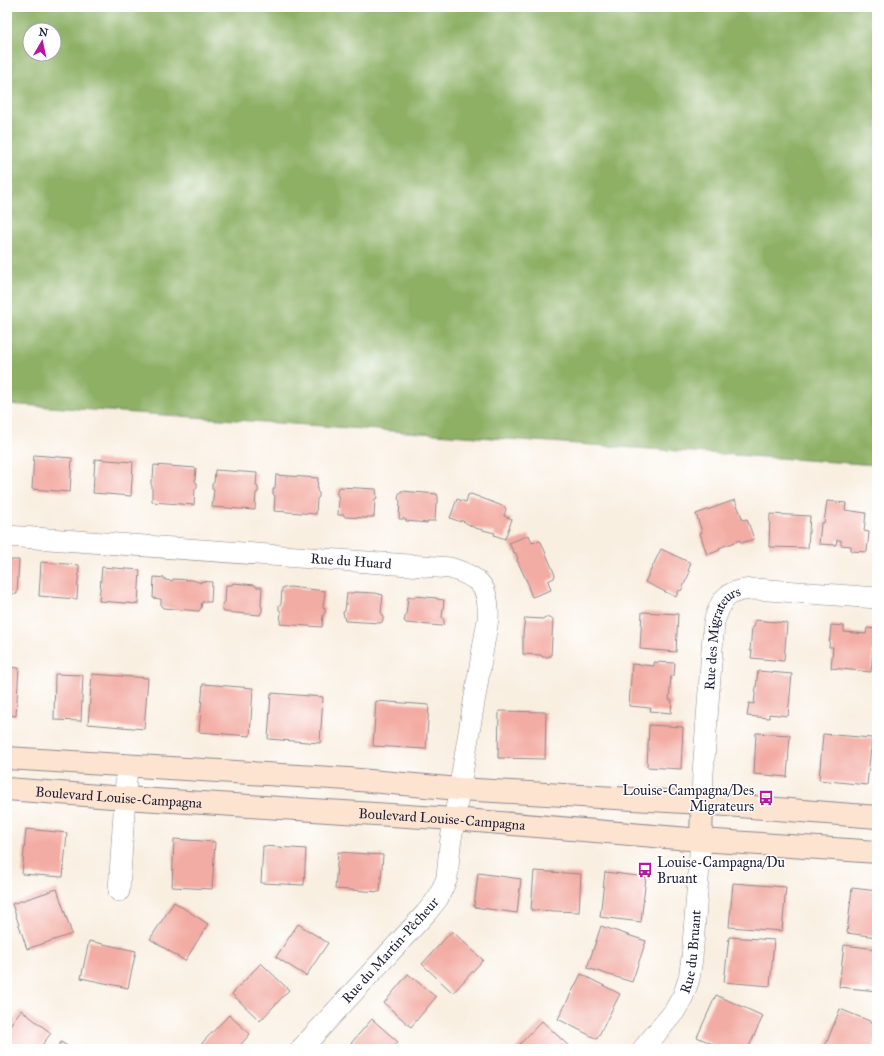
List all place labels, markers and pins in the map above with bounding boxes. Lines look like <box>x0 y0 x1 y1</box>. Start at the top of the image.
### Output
place label: Louise-Campagna/Des Migrateurs <box>623 782 754 815</box>
bus stop icon: Louise-Campagna/Des Migrateurs <box>757 789 775 807</box>
place label: Louise-Campagna/Du Bruant <box>657 854 785 887</box>
bus stop icon: Louise-Campagna/Du Bruant <box>636 861 654 879</box>

